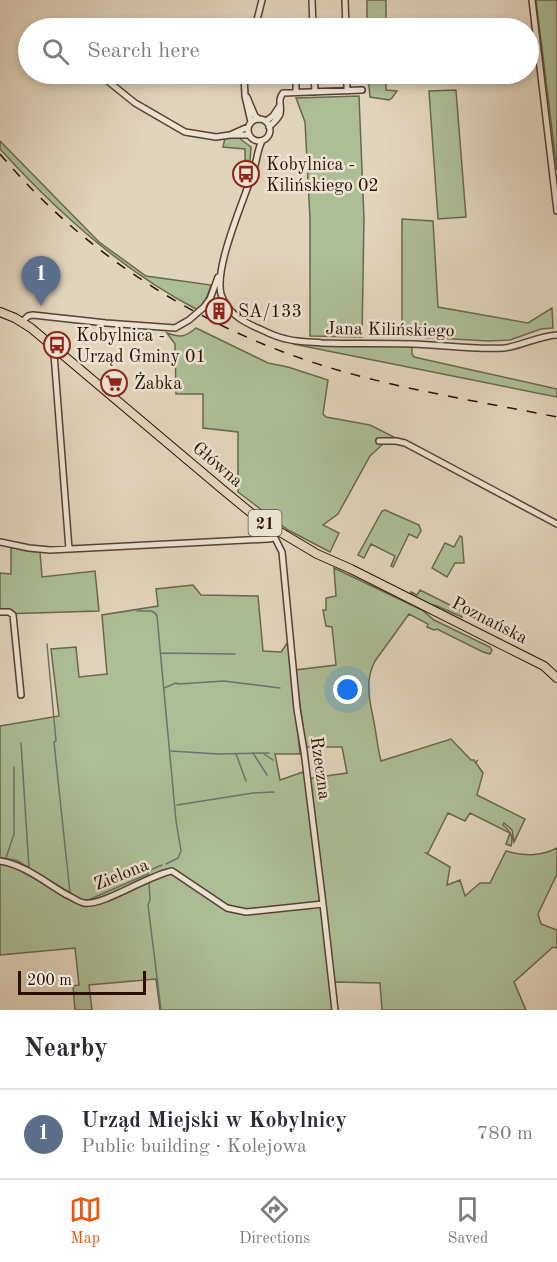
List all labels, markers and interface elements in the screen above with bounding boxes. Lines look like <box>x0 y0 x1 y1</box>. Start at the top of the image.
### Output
search box <box>18 18 539 84</box>
icon: search <box>39 35 72 68</box>
text: Search here <box>87 40 200 62</box>
place label: Kobylnica - Kilińskiego 02 <box>266 156 379 195</box>
bus stop icon: Kobylnica - Kilińskiego 02 <box>231 159 261 189</box>
pin: 1 <box>22 256 60 306</box>
building icon: SA/133 <box>204 296 234 326</box>
place label: SA/133 <box>238 303 302 321</box>
street label: Jana Kilińskiego <box>325 320 455 340</box>
place label: Kobylnica - Urząd Gminy 01 <box>76 327 206 366</box>
bus stop icon: Kobylnica - Urząd Gminy 01 <box>42 330 72 360</box>
supermarket icon: Żabka <box>99 368 129 398</box>
place label: Żabka <box>134 372 182 393</box>
street label: Główna <box>189 439 246 491</box>
road number: 21 <box>248 510 282 536</box>
street label: Poznańska <box>449 594 530 648</box>
your location <box>333 675 362 704</box>
street label: Rzeczna <box>307 735 333 801</box>
street label: Zielona <box>91 856 151 894</box>
scale bar <box>18 968 146 996</box>
text: 200 m <box>27 973 72 989</box>
text: Nearby <box>24 1036 108 1062</box>
text: Urząd Miejski w Kobylnicy <box>81 1110 347 1132</box>
text: 1 <box>38 1124 49 1144</box>
text: 780 m <box>477 1124 533 1144</box>
text: Public building · Kolejowa <box>81 1137 307 1157</box>
tab: Map <box>69 1193 102 1249</box>
tab: Directions <box>239 1193 310 1249</box>
tab: Saved <box>448 1193 488 1249</box>

